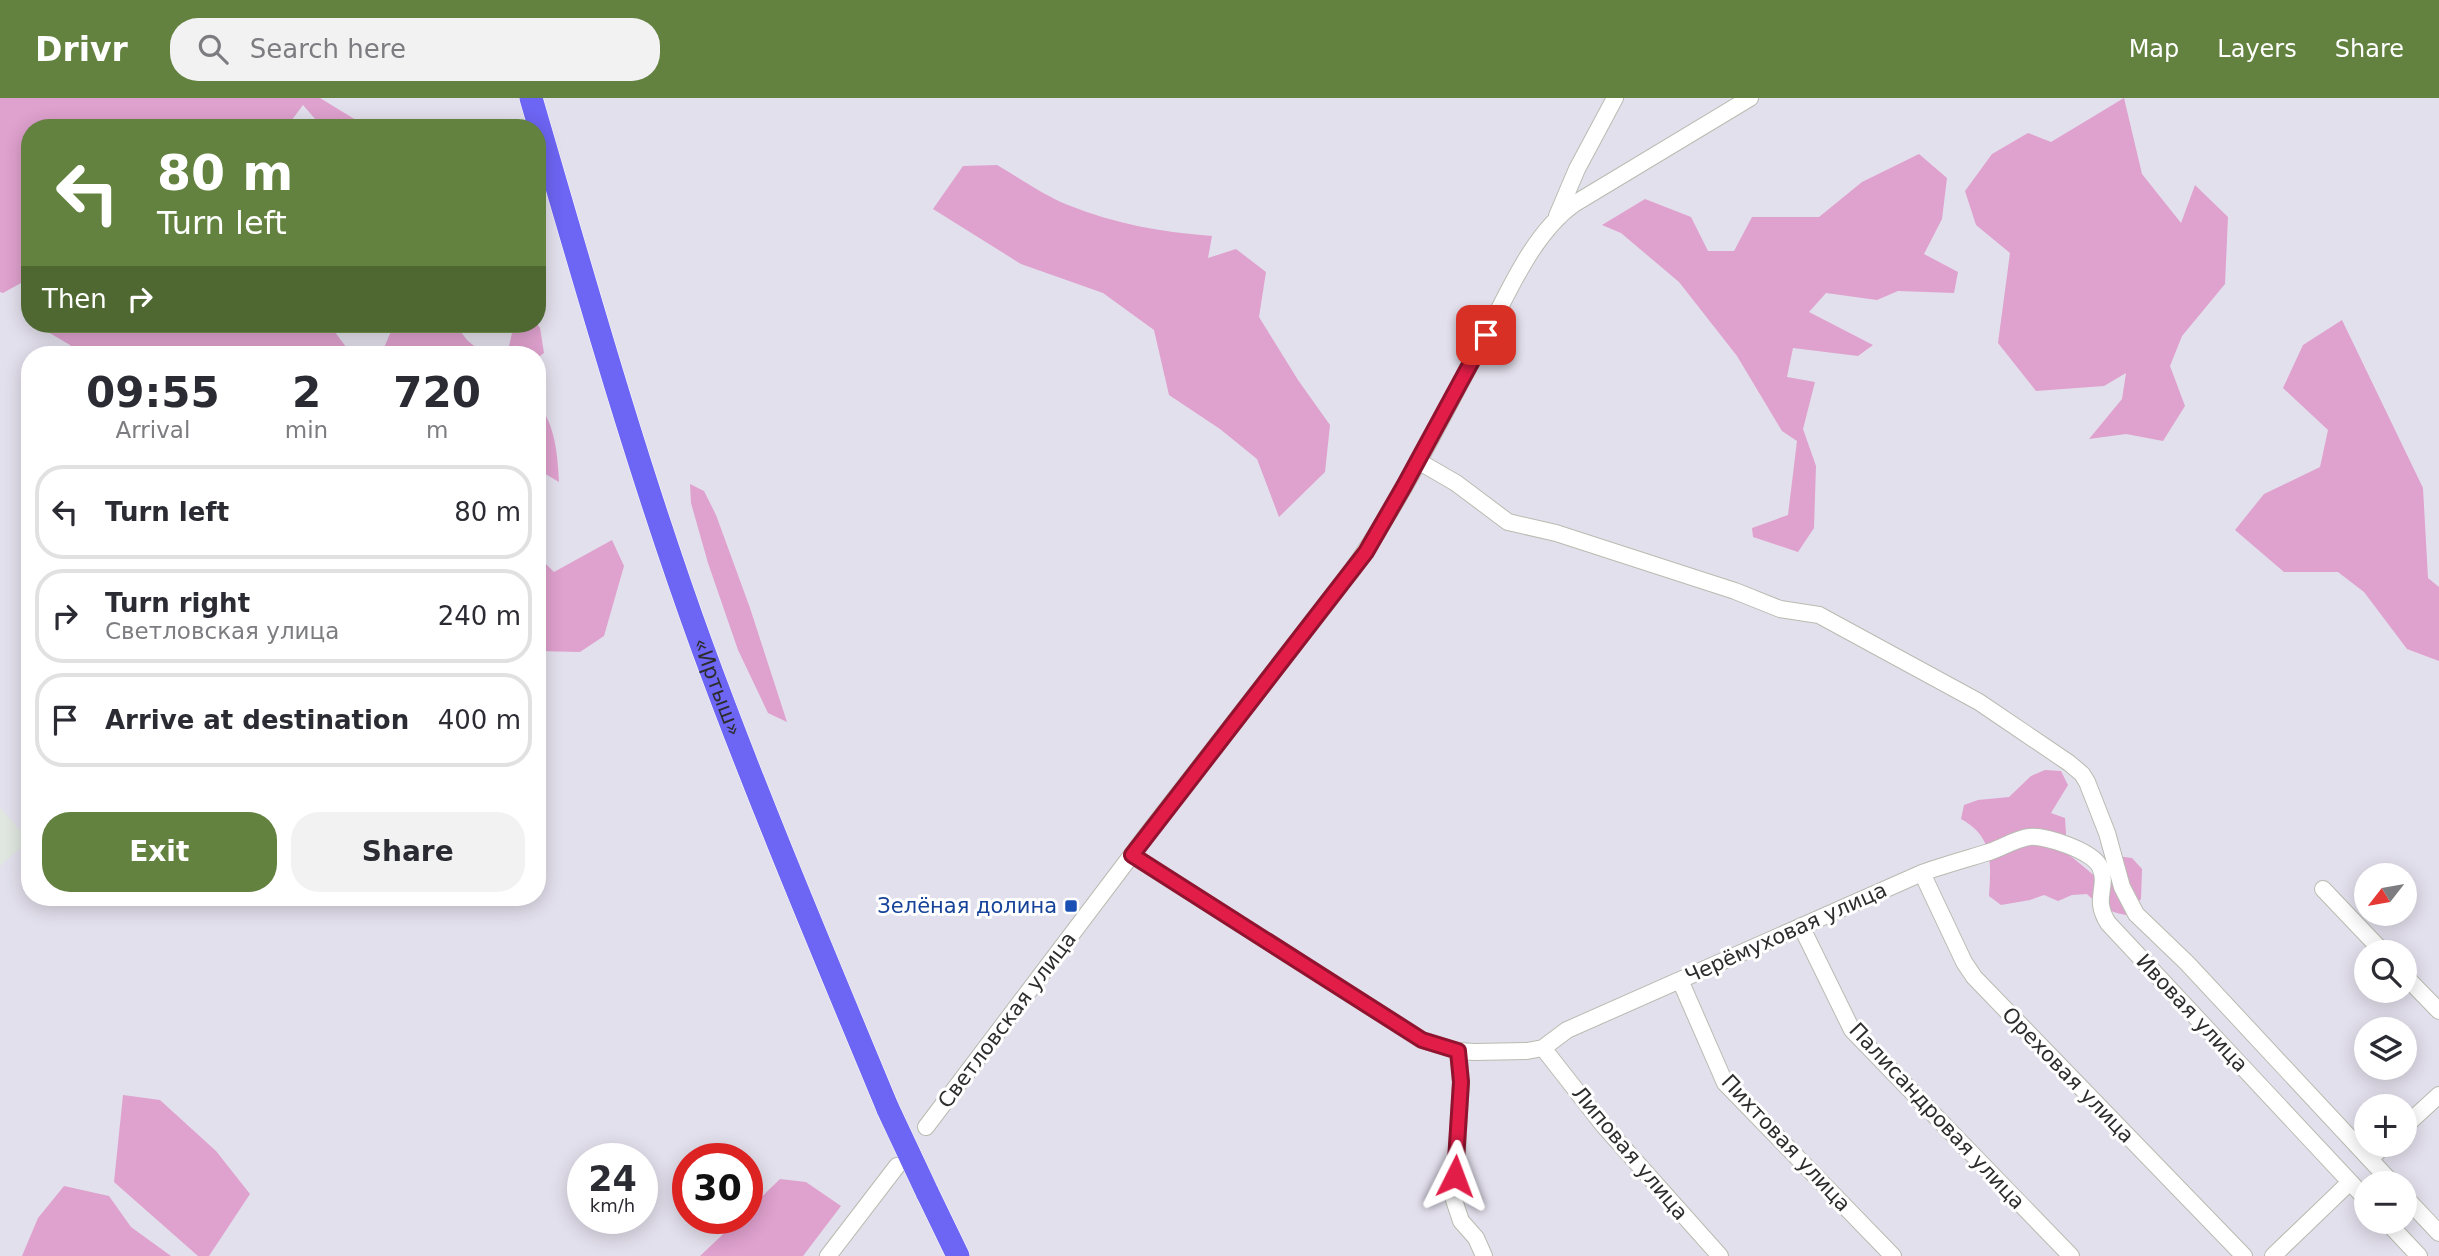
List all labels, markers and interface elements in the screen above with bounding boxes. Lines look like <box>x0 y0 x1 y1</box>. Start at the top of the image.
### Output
search box <box>170 18 660 81</box>
text: Drivr <box>35 30 128 69</box>
icon: search <box>194 30 232 68</box>
text: Search here <box>250 34 406 64</box>
text: Map <box>2129 35 2179 63</box>
text: Layers <box>2217 35 2297 63</box>
text: Share <box>2335 35 2404 63</box>
text: 80 m <box>157 145 293 202</box>
icon: left <box>42 147 133 238</box>
text: Turn left <box>157 204 287 242</box>
icon: right <box>121 280 159 318</box>
text: Then <box>42 284 107 314</box>
pin <box>1456 305 1516 365</box>
icon: arrive <box>1467 316 1505 354</box>
text: 09:55 <box>86 368 220 417</box>
text: 2 <box>292 368 321 417</box>
text: 720 <box>393 368 481 417</box>
text: Arrival <box>116 417 190 443</box>
text: min <box>285 417 328 443</box>
text: m <box>426 417 448 443</box>
icon: left <box>46 493 84 531</box>
text: Turn left <box>105 497 229 527</box>
text: 80 m <box>454 497 521 527</box>
text: Turn right <box>105 588 250 618</box>
icon: right <box>46 597 84 635</box>
text: 240 m <box>438 601 521 631</box>
text: Светловская улица <box>105 618 339 644</box>
street label: «Иртыш» <box>688 635 747 739</box>
icon: arrive <box>46 701 84 739</box>
text: Arrive at destination <box>105 705 409 735</box>
text: 400 m <box>438 705 521 735</box>
button: Exit <box>42 812 277 892</box>
button: Share <box>291 812 525 892</box>
north arrow <box>2354 863 2417 926</box>
map controls <box>2354 863 2417 1234</box>
street label: Черёмуховая улица <box>1681 878 1891 988</box>
place label: Зелёная долина <box>877 894 1057 918</box>
marker: Зелёная долина <box>1063 898 1079 914</box>
street label: Светловская улица <box>933 927 1081 1113</box>
button: search <box>2354 940 2417 1003</box>
street label: Ивовая улица <box>2131 949 2253 1077</box>
street label: Ореховая улица <box>1997 1002 2139 1148</box>
button: layers <box>2354 1017 2417 1080</box>
street label: Палисандровая улица <box>1844 1018 2030 1214</box>
street label: Пихтовая улица <box>1716 1070 1856 1216</box>
street label: Липовая улица <box>1567 1081 1693 1225</box>
button: + <box>2354 1094 2417 1157</box>
position arrow <box>1418 1139 1492 1213</box>
speed limit sign: 30 <box>672 1143 763 1234</box>
text: 24 <box>588 1159 637 1199</box>
button: − <box>2354 1171 2417 1234</box>
text: km/h <box>590 1195 635 1216</box>

